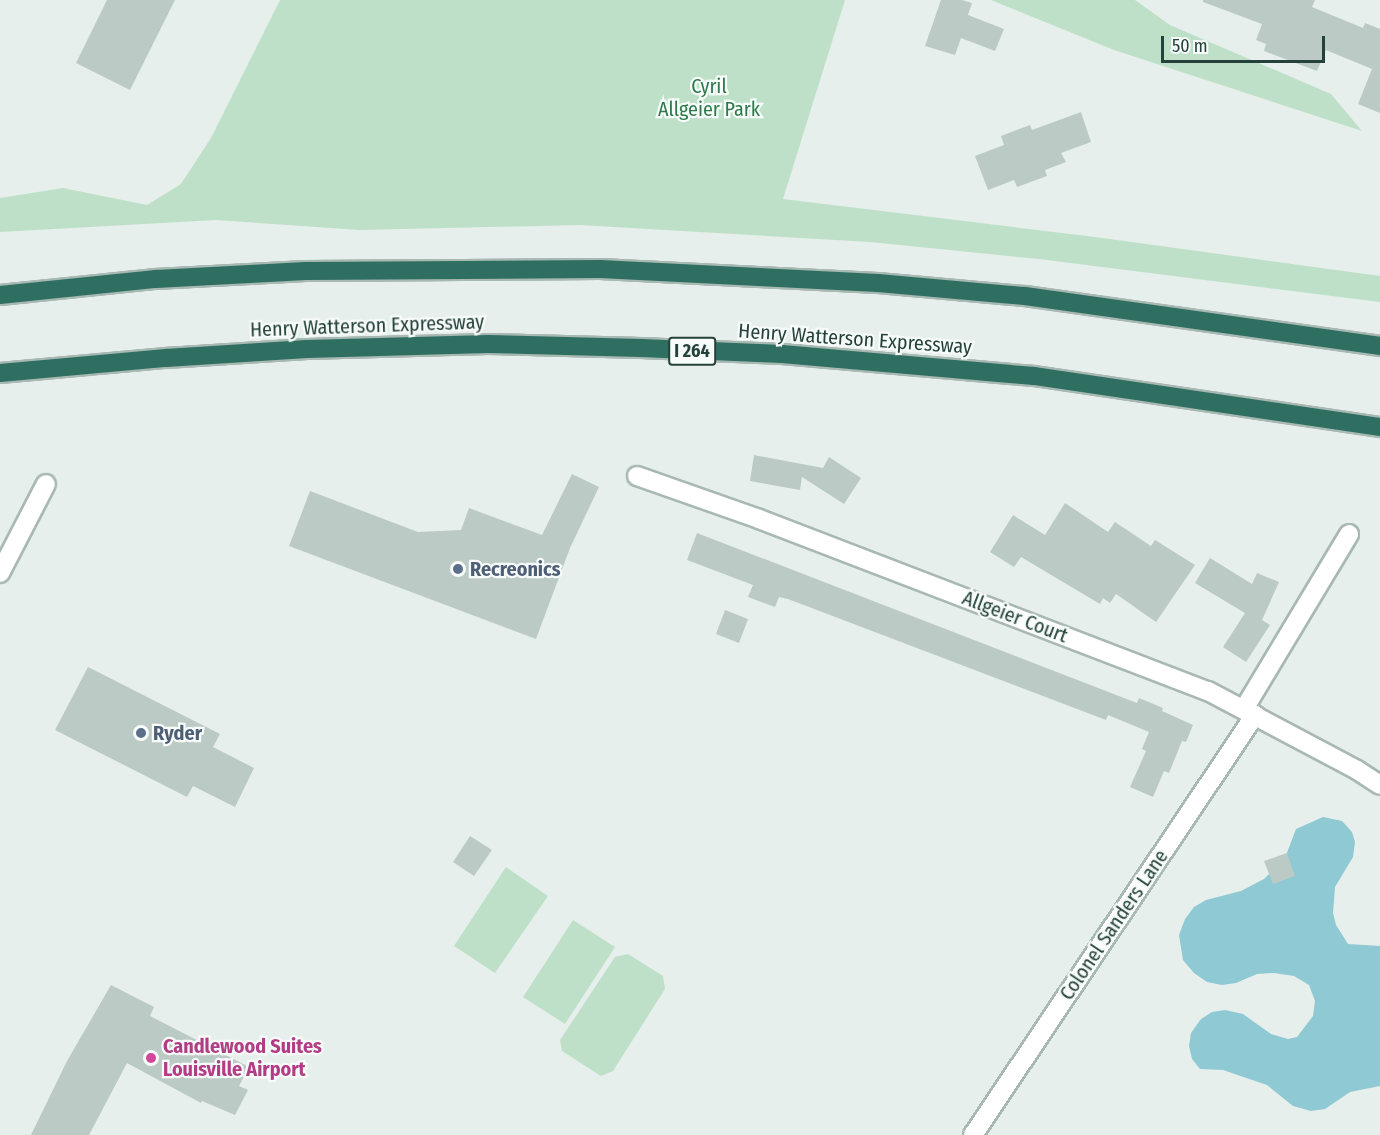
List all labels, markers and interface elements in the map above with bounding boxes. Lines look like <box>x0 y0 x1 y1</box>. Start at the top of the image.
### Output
scale bar <box>1164 24 1328 62</box>
text: 50 m <box>1172 35 1208 57</box>
park label: Cyril Allgeier Park <box>658 74 760 121</box>
street label: Henry Watterson Expressway <box>250 310 484 342</box>
street label: Henry Watterson Expressway <box>737 319 973 359</box>
road number: I 264 <box>668 336 716 366</box>
place label: Recreonics <box>470 557 561 581</box>
marker: Recreonics <box>451 562 465 576</box>
street label: Allgeier Court <box>959 586 1071 648</box>
place label: Ryder <box>153 721 202 745</box>
marker: Ryder <box>134 726 148 740</box>
street label: Colonel Sanders Lane <box>1055 845 1173 1005</box>
place label: Candlewood Suites Louisville Airport <box>163 1034 322 1081</box>
marker: Candlewood Suites Louisville Airport <box>144 1051 158 1065</box>

